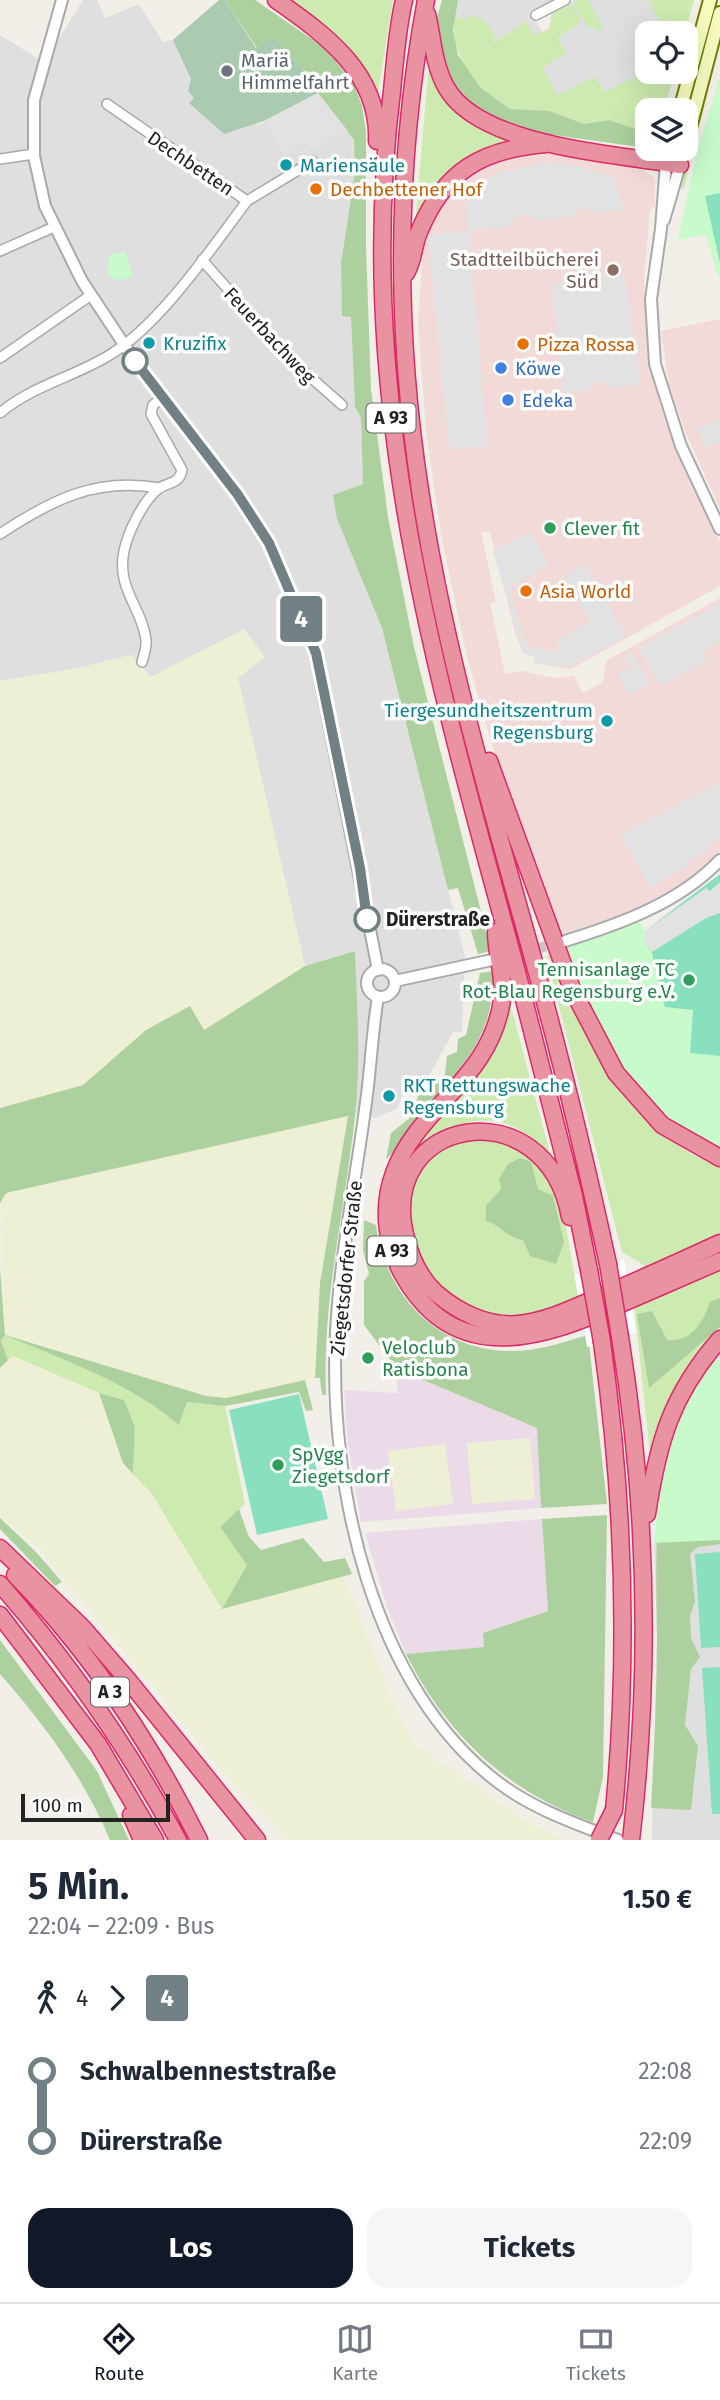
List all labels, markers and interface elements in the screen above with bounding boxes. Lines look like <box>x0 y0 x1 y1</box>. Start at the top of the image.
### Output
map controls <box>635 21 698 161</box>
button: locate <box>635 21 698 84</box>
place label: Mariä Himmelfahrt <box>241 49 350 94</box>
marker: Mariä Himmelfahrt <box>219 63 235 79</box>
button: layers <box>635 98 698 161</box>
street label: Dechbetten <box>143 126 238 201</box>
place label: Mariensäule <box>300 154 405 177</box>
marker: Mariensäule <box>278 157 294 173</box>
place label: Dechbettener Hof <box>330 178 484 201</box>
marker: Dechbettener Hof <box>308 181 324 197</box>
place label: Stadtteilbücherei Süd <box>450 248 599 293</box>
marker: Stadtteilbücherei Süd <box>605 262 621 278</box>
street label: Feuerbachweg <box>219 282 320 388</box>
place label: Kruzifix <box>163 332 227 355</box>
place label: Pizza Rossa <box>537 333 635 356</box>
marker: Kruzifix <box>141 335 157 351</box>
marker: Pizza Rossa <box>515 336 531 352</box>
unlabelled marker <box>122 348 148 374</box>
place label: Köwe <box>515 357 561 380</box>
marker: Köwe <box>493 360 509 376</box>
place label: Edeka <box>522 389 573 412</box>
marker: Edeka <box>500 392 516 408</box>
road number: A 93 <box>366 404 416 432</box>
place label: Clever fit <box>564 517 640 540</box>
marker: Clever fit <box>542 520 558 536</box>
place label: Asia World <box>540 580 631 603</box>
marker: Asia World <box>518 583 534 599</box>
line badge: 4 <box>278 596 324 642</box>
text: 4 <box>294 605 308 633</box>
place label: Tiergesundheitszentrum Regensburg <box>384 699 593 744</box>
marker: Tiergesundheitszentrum Regensburg <box>599 713 615 729</box>
marker: Dürerstraße <box>354 906 380 932</box>
place label: Dürerstraße <box>386 908 490 931</box>
place label: Tennisanlage TC Rot-Blau Regensburg e.V. <box>462 958 675 1003</box>
marker: Tennisanlage TC Rot-Blau Regensburg e.V. <box>681 972 697 988</box>
place label: RKT Rettungswache Regensburg <box>403 1074 571 1119</box>
marker: RKT Rettungswache Regensburg <box>381 1088 397 1104</box>
street label: Ziegetsdorfer Straße <box>326 1179 367 1357</box>
road number: A 93 <box>368 1236 416 1266</box>
place label: Veloclub Ratisbona <box>382 1336 469 1381</box>
marker: Veloclub Ratisbona <box>360 1350 376 1366</box>
place label: SpVgg Ziegetsdorf <box>292 1443 391 1488</box>
marker: SpVgg Ziegetsdorf <box>270 1457 286 1473</box>
road number: A 3 <box>91 1678 129 1707</box>
scale bar <box>21 1791 170 1823</box>
text: 100 m <box>32 1794 83 1817</box>
text: 5 Min. <box>28 1863 129 1909</box>
text: 1.50 € <box>623 1884 692 1915</box>
text: 22:04 – 22:09 · Bus <box>28 1912 214 1940</box>
icon: walk <box>28 1979 66 2017</box>
icon: forward <box>98 1979 136 2017</box>
text: 4 <box>76 1984 88 2012</box>
text: 4 <box>160 1984 174 2012</box>
text: Schwalbenneststraße <box>80 2056 336 2087</box>
text: 22:08 <box>638 2057 692 2085</box>
text: Dürerstraße <box>80 2126 222 2157</box>
text: 22:09 <box>639 2127 692 2155</box>
button: Los <box>28 2208 353 2288</box>
button: Tickets <box>367 2208 692 2288</box>
tab: Route <box>94 2320 144 2385</box>
tab: Karte <box>332 2320 378 2385</box>
tab: Tickets <box>566 2320 626 2385</box>

